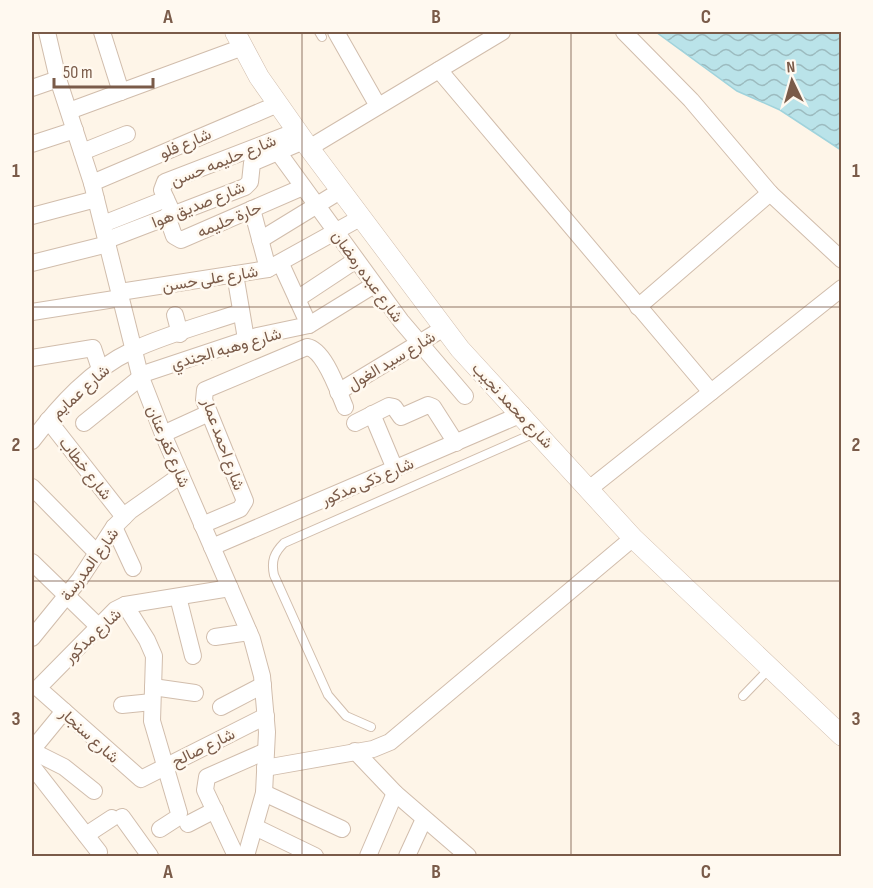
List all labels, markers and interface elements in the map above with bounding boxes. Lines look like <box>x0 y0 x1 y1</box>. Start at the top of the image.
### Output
text: A <box>162 5 173 29</box>
text: B <box>431 5 441 29</box>
text: C <box>701 5 711 29</box>
scale bar <box>54 51 153 89</box>
north arrow <box>762 51 822 111</box>
text: N <box>786 58 796 77</box>
text: 50 m <box>63 62 93 83</box>
street label: شارع فلو <box>157 125 215 165</box>
street label: شارع حليمه حسن <box>168 132 279 192</box>
text: 1 <box>12 159 20 183</box>
text: 1 <box>852 159 860 183</box>
street label: شارع صديق هوا <box>149 178 248 234</box>
street label: حارة حليمه <box>194 198 265 242</box>
street label: شارع عبده رمضان <box>326 227 406 327</box>
street label: شارع على حسن <box>161 263 260 297</box>
street label: شارع وهبه الجندي <box>169 325 285 377</box>
street label: شارع سيد الغول <box>344 328 440 396</box>
street label: شارع محمد نجيب <box>467 359 557 454</box>
street label: شارع عمايم <box>48 361 115 424</box>
street label: شارع احمد عمار <box>196 395 248 493</box>
street label: شارع كفر عنان <box>141 403 193 491</box>
text: 2 <box>12 433 20 457</box>
text: 2 <box>852 433 860 457</box>
street label: شارع خطاب <box>54 434 115 505</box>
street label: شارع ذكى مدكور <box>317 454 417 512</box>
street label: شارع المدرسة <box>57 525 124 606</box>
street label: شارع مدكور <box>60 605 126 669</box>
street label: شارع سنجار <box>54 704 123 768</box>
text: 3 <box>12 707 21 731</box>
text: 3 <box>852 707 861 731</box>
street label: شارع صالح <box>169 725 239 773</box>
text: A <box>162 860 173 884</box>
text: B <box>431 860 441 884</box>
text: C <box>701 860 711 884</box>

